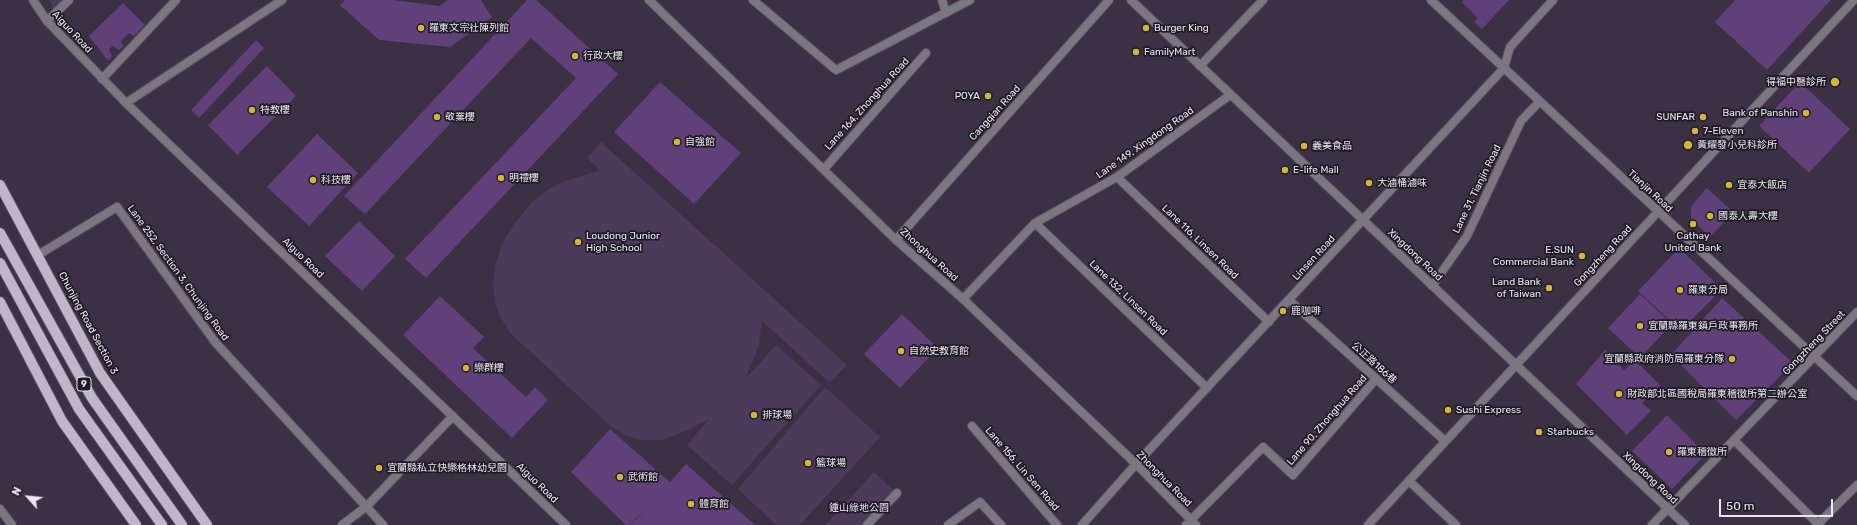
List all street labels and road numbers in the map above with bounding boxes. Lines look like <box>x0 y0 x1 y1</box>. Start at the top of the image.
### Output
street label: Aiguo Road <box>50 9 94 55</box>
street label: Lane 164, Zhonghua Road <box>822 55 912 153</box>
street label: Cangqian Road <box>967 83 1023 143</box>
street label: Lane 149, Xingdong Road <box>1094 105 1196 181</box>
street label: Lane 31, Tianjin Road <box>1450 143 1504 235</box>
street label: Tianjin Road <box>1625 167 1675 215</box>
street label: Lane 116, Linsen Road <box>1159 202 1241 282</box>
street label: Lane 252, Section 3, Chunjing Road <box>125 203 231 343</box>
street label: Gongzheng Road <box>1571 223 1635 289</box>
street label: Zhonghua Road <box>898 226 960 284</box>
street label: Xingdong Road <box>1385 227 1445 283</box>
street label: Linsen Road <box>1290 233 1338 283</box>
street label: Aiguo Road <box>280 235 326 281</box>
street label: Lane 132, Linsen Road <box>1087 258 1169 338</box>
street label: Chunjing Road Section 3 <box>56 270 120 376</box>
street label: Gongzheng Street <box>1780 308 1848 378</box>
street label: 公正路186巷 <box>1349 340 1399 386</box>
street label: Lane 90, Zhonghua Road <box>1284 372 1370 468</box>
road number: 9 <box>77 377 91 391</box>
street label: Lane 156, Lin Sen Road <box>982 425 1062 513</box>
street label: Zhonghua Road <box>1134 449 1194 509</box>
street label: Xingdong Road <box>1620 450 1680 506</box>
street label: Aiguo Road <box>514 460 560 506</box>

